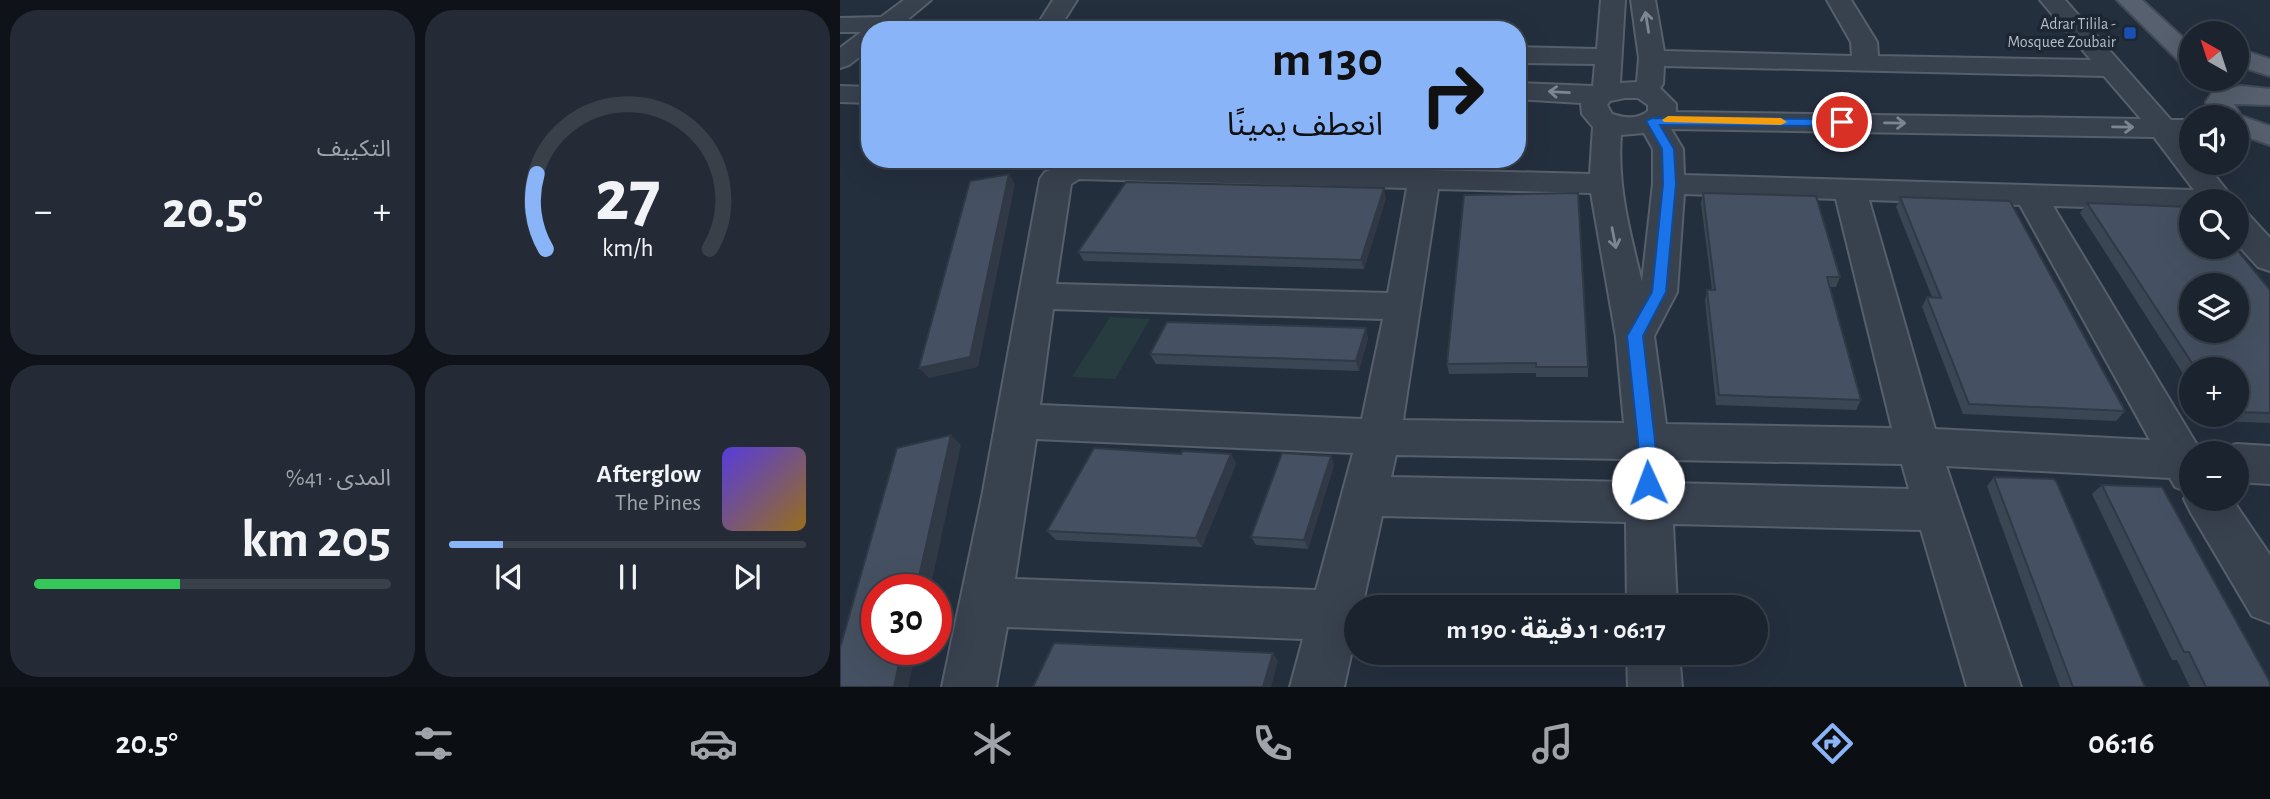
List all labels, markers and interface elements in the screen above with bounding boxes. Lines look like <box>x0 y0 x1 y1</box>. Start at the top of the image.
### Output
one-way arrow <box>1640 11 1653 34</box>
place label: Adrar Tilila - Mosquee Zoubair <box>2008 16 2117 50</box>
north arrow <box>2179 21 2249 91</box>
map controls <box>2179 21 2249 511</box>
marker: Adrar Tilila - Mosquee Zoubair <box>2122 25 2138 41</box>
text: 130 m <box>1272 36 1383 85</box>
icon: right <box>1407 49 1498 140</box>
one-way arrow <box>1548 85 1571 98</box>
pin <box>1812 92 1872 152</box>
icon: arrive <box>1823 103 1861 141</box>
button: sound <box>2179 105 2249 175</box>
text: انعطف يمينًا <box>1227 109 1383 141</box>
one-way arrow <box>1884 117 1907 130</box>
one-way arrow <box>2111 120 2134 134</box>
text: التكييف <box>317 138 391 161</box>
text: 27 <box>595 161 660 234</box>
text: 20.5° <box>162 185 263 237</box>
button: search <box>2179 189 2249 259</box>
text: − <box>34 193 52 231</box>
text: + <box>373 193 391 231</box>
one-way arrow <box>1608 226 1622 249</box>
text: km/h <box>602 235 653 260</box>
button: layers <box>2179 273 2249 343</box>
button: + <box>2179 357 2249 427</box>
button: − <box>2179 441 2249 511</box>
position arrow <box>1611 446 1685 520</box>
text: Afterglow <box>597 461 701 487</box>
text: المدى · 41% <box>286 467 391 490</box>
text: The Pines <box>615 492 701 515</box>
text: 205 km <box>241 514 391 566</box>
icon: previous <box>490 558 528 596</box>
icon: pause <box>609 558 647 596</box>
icon: next <box>728 558 766 596</box>
speed limit sign: 30 <box>861 574 952 665</box>
text: 06:17 · 1 دقيقة · 190 m <box>1446 617 1666 643</box>
icon: filters <box>409 719 458 768</box>
icon: car <box>689 719 738 768</box>
icon: climate <box>968 719 1017 768</box>
icon: phone <box>1248 719 1297 768</box>
icon: music <box>1528 719 1577 768</box>
icon: directions <box>1808 719 1857 768</box>
text: 20.5° <box>115 727 178 759</box>
text: 06:16 <box>2088 727 2155 759</box>

